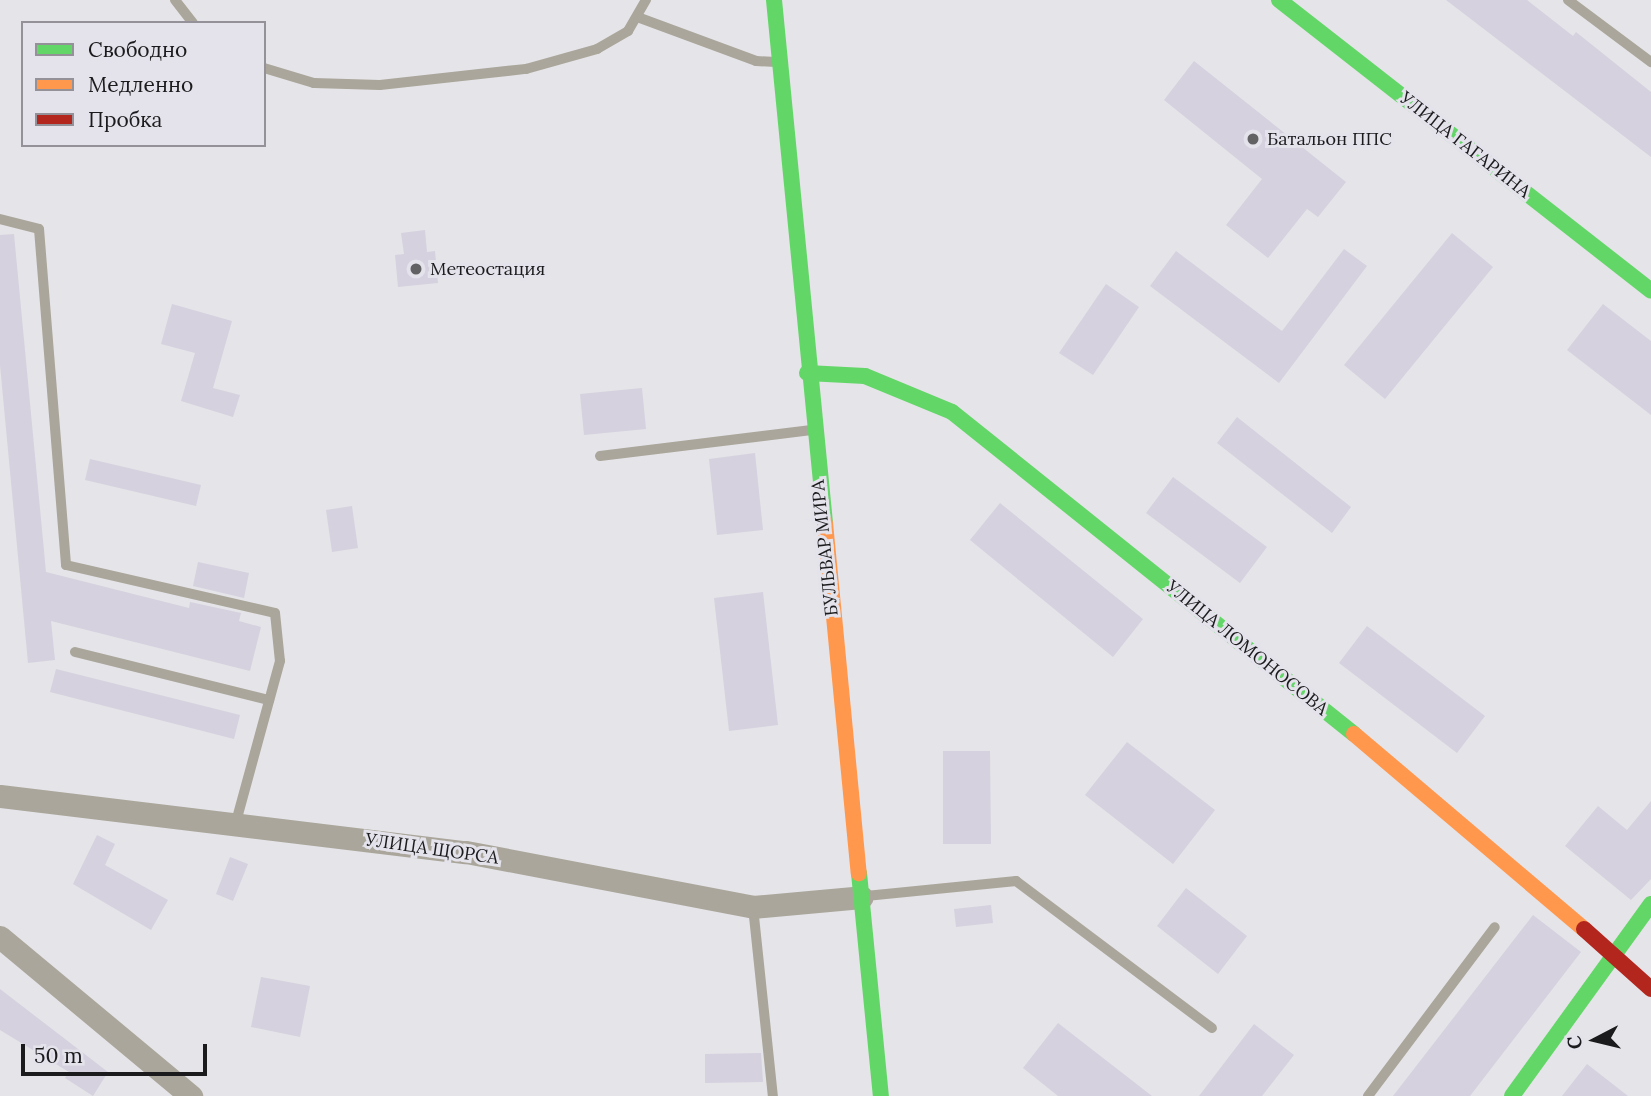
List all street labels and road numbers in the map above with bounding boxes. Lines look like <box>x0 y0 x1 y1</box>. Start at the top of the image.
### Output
street label: УЛИЦА ГАГАРИНА <box>1395 87 1535 203</box>
street label: БУЛЬВАР МИРА <box>807 479 843 617</box>
street label: УЛИЦА ЛОМОНОСОВА <box>1162 576 1332 720</box>
street label: УЛИЦА ЩОРСА <box>364 829 500 869</box>

